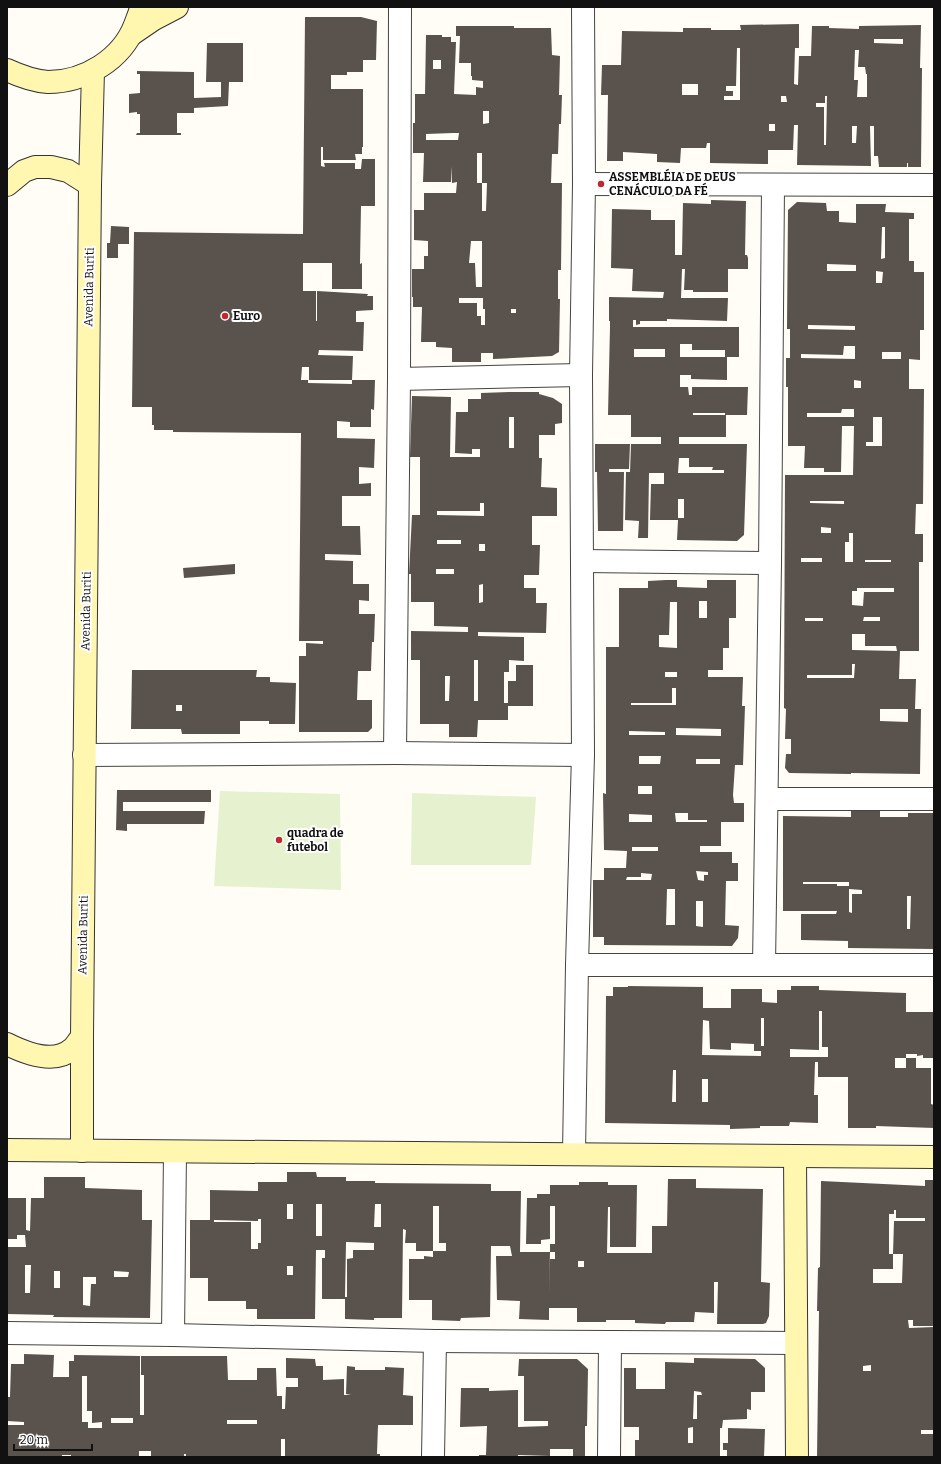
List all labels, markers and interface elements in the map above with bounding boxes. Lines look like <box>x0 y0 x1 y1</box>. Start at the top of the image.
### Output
place label: ASSEMBLÉIA DE DEUS CENÁCULO DA FÉ <box>609 168 736 198</box>
marker: ASSEMBLÉIA DE DEUS CENÁCULO DA FÉ <box>596 179 606 189</box>
street label: Avenida Buriti <box>81 247 97 327</box>
place label: Euro <box>233 309 260 323</box>
marker: Euro <box>220 311 230 321</box>
street label: Avenida Buriti <box>78 571 94 651</box>
place label: quadra de futebol <box>287 826 344 854</box>
marker: quadra de futebol <box>274 835 284 845</box>
street label: Avenida Buriti <box>75 895 91 975</box>
scale bar <box>14 1426 92 1452</box>
text: 20 m <box>20 1433 49 1447</box>

